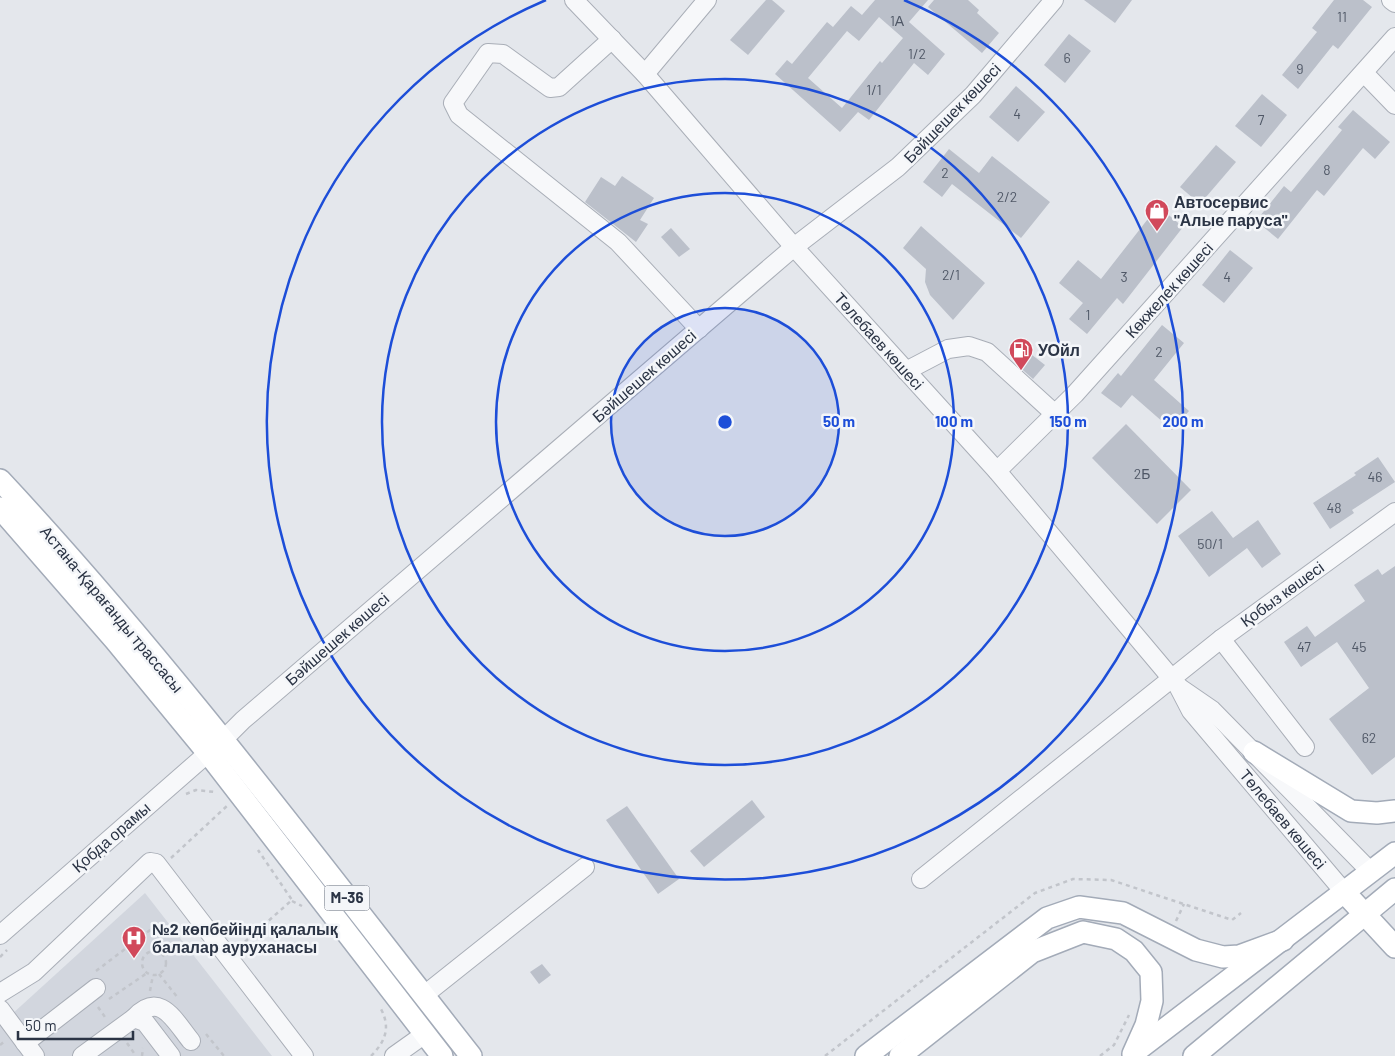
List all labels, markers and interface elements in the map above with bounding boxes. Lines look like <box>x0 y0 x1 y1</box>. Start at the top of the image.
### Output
house number: 11 <box>1337 8 1347 25</box>
house number: 1А <box>890 12 905 29</box>
house number: 1/2 <box>908 45 926 62</box>
house number: 6 <box>1063 49 1071 66</box>
street label: Бәйшешек көшесі <box>899 59 1004 166</box>
house number: 9 <box>1296 60 1304 77</box>
house number: 1/1 <box>866 81 882 98</box>
house number: 4 <box>1013 105 1021 122</box>
house number: 7 <box>1258 111 1265 128</box>
house number: 8 <box>1323 161 1331 178</box>
house number: 2 <box>941 164 949 181</box>
house number: 2/2 <box>997 188 1017 205</box>
place label: Автосервис "Алые паруса" <box>1174 192 1288 229</box>
shop icon: Автосервис "Алые паруса" <box>1144 198 1170 232</box>
street label: Көкжелек көшесі <box>1121 238 1216 341</box>
house number: 2/1 <box>942 266 960 283</box>
house number: 3 <box>1120 268 1128 285</box>
house number: 4 <box>1223 268 1231 285</box>
street label: Төлебаев көшесі <box>831 288 928 393</box>
house number: 1 <box>1086 306 1090 323</box>
street label: Бәйшешек көшесі <box>588 325 699 426</box>
fuel station icon: УОйл <box>1008 337 1034 371</box>
place label: УОйл <box>1038 340 1080 359</box>
house number: 2 <box>1155 343 1163 360</box>
text: 50 m <box>823 412 855 430</box>
text: 100 m <box>935 412 973 430</box>
text: 150 m <box>1049 412 1087 430</box>
text: 200 m <box>1162 412 1204 430</box>
centre of rings <box>716 413 734 431</box>
house number: 2Б <box>1134 465 1150 482</box>
house number: 46 <box>1368 468 1382 485</box>
house number: 48 <box>1326 499 1342 516</box>
street label: Астана-Қарағанды трассасы <box>37 521 188 696</box>
house number: 50/1 <box>1197 535 1223 552</box>
street label: Қобыз көшесі <box>1236 557 1327 630</box>
street label: Бәйшешек көшесі <box>281 588 392 689</box>
house number: 47 <box>1297 638 1311 655</box>
house number: 45 <box>1352 638 1366 655</box>
house number: 62 <box>1362 729 1376 746</box>
street label: Төлебаев көшесі <box>1236 765 1331 872</box>
street label: Қобда орамы <box>68 798 154 876</box>
road number: M-36 <box>324 886 370 910</box>
place label: №2 көпбейінді қалалық балалар ауруханасы <box>152 919 339 956</box>
hospital icon: №2 көпбейінді қалалық балалар ауруханасы <box>121 925 147 959</box>
scale bar <box>18 1008 132 1040</box>
text: 50 m <box>25 1016 57 1034</box>

